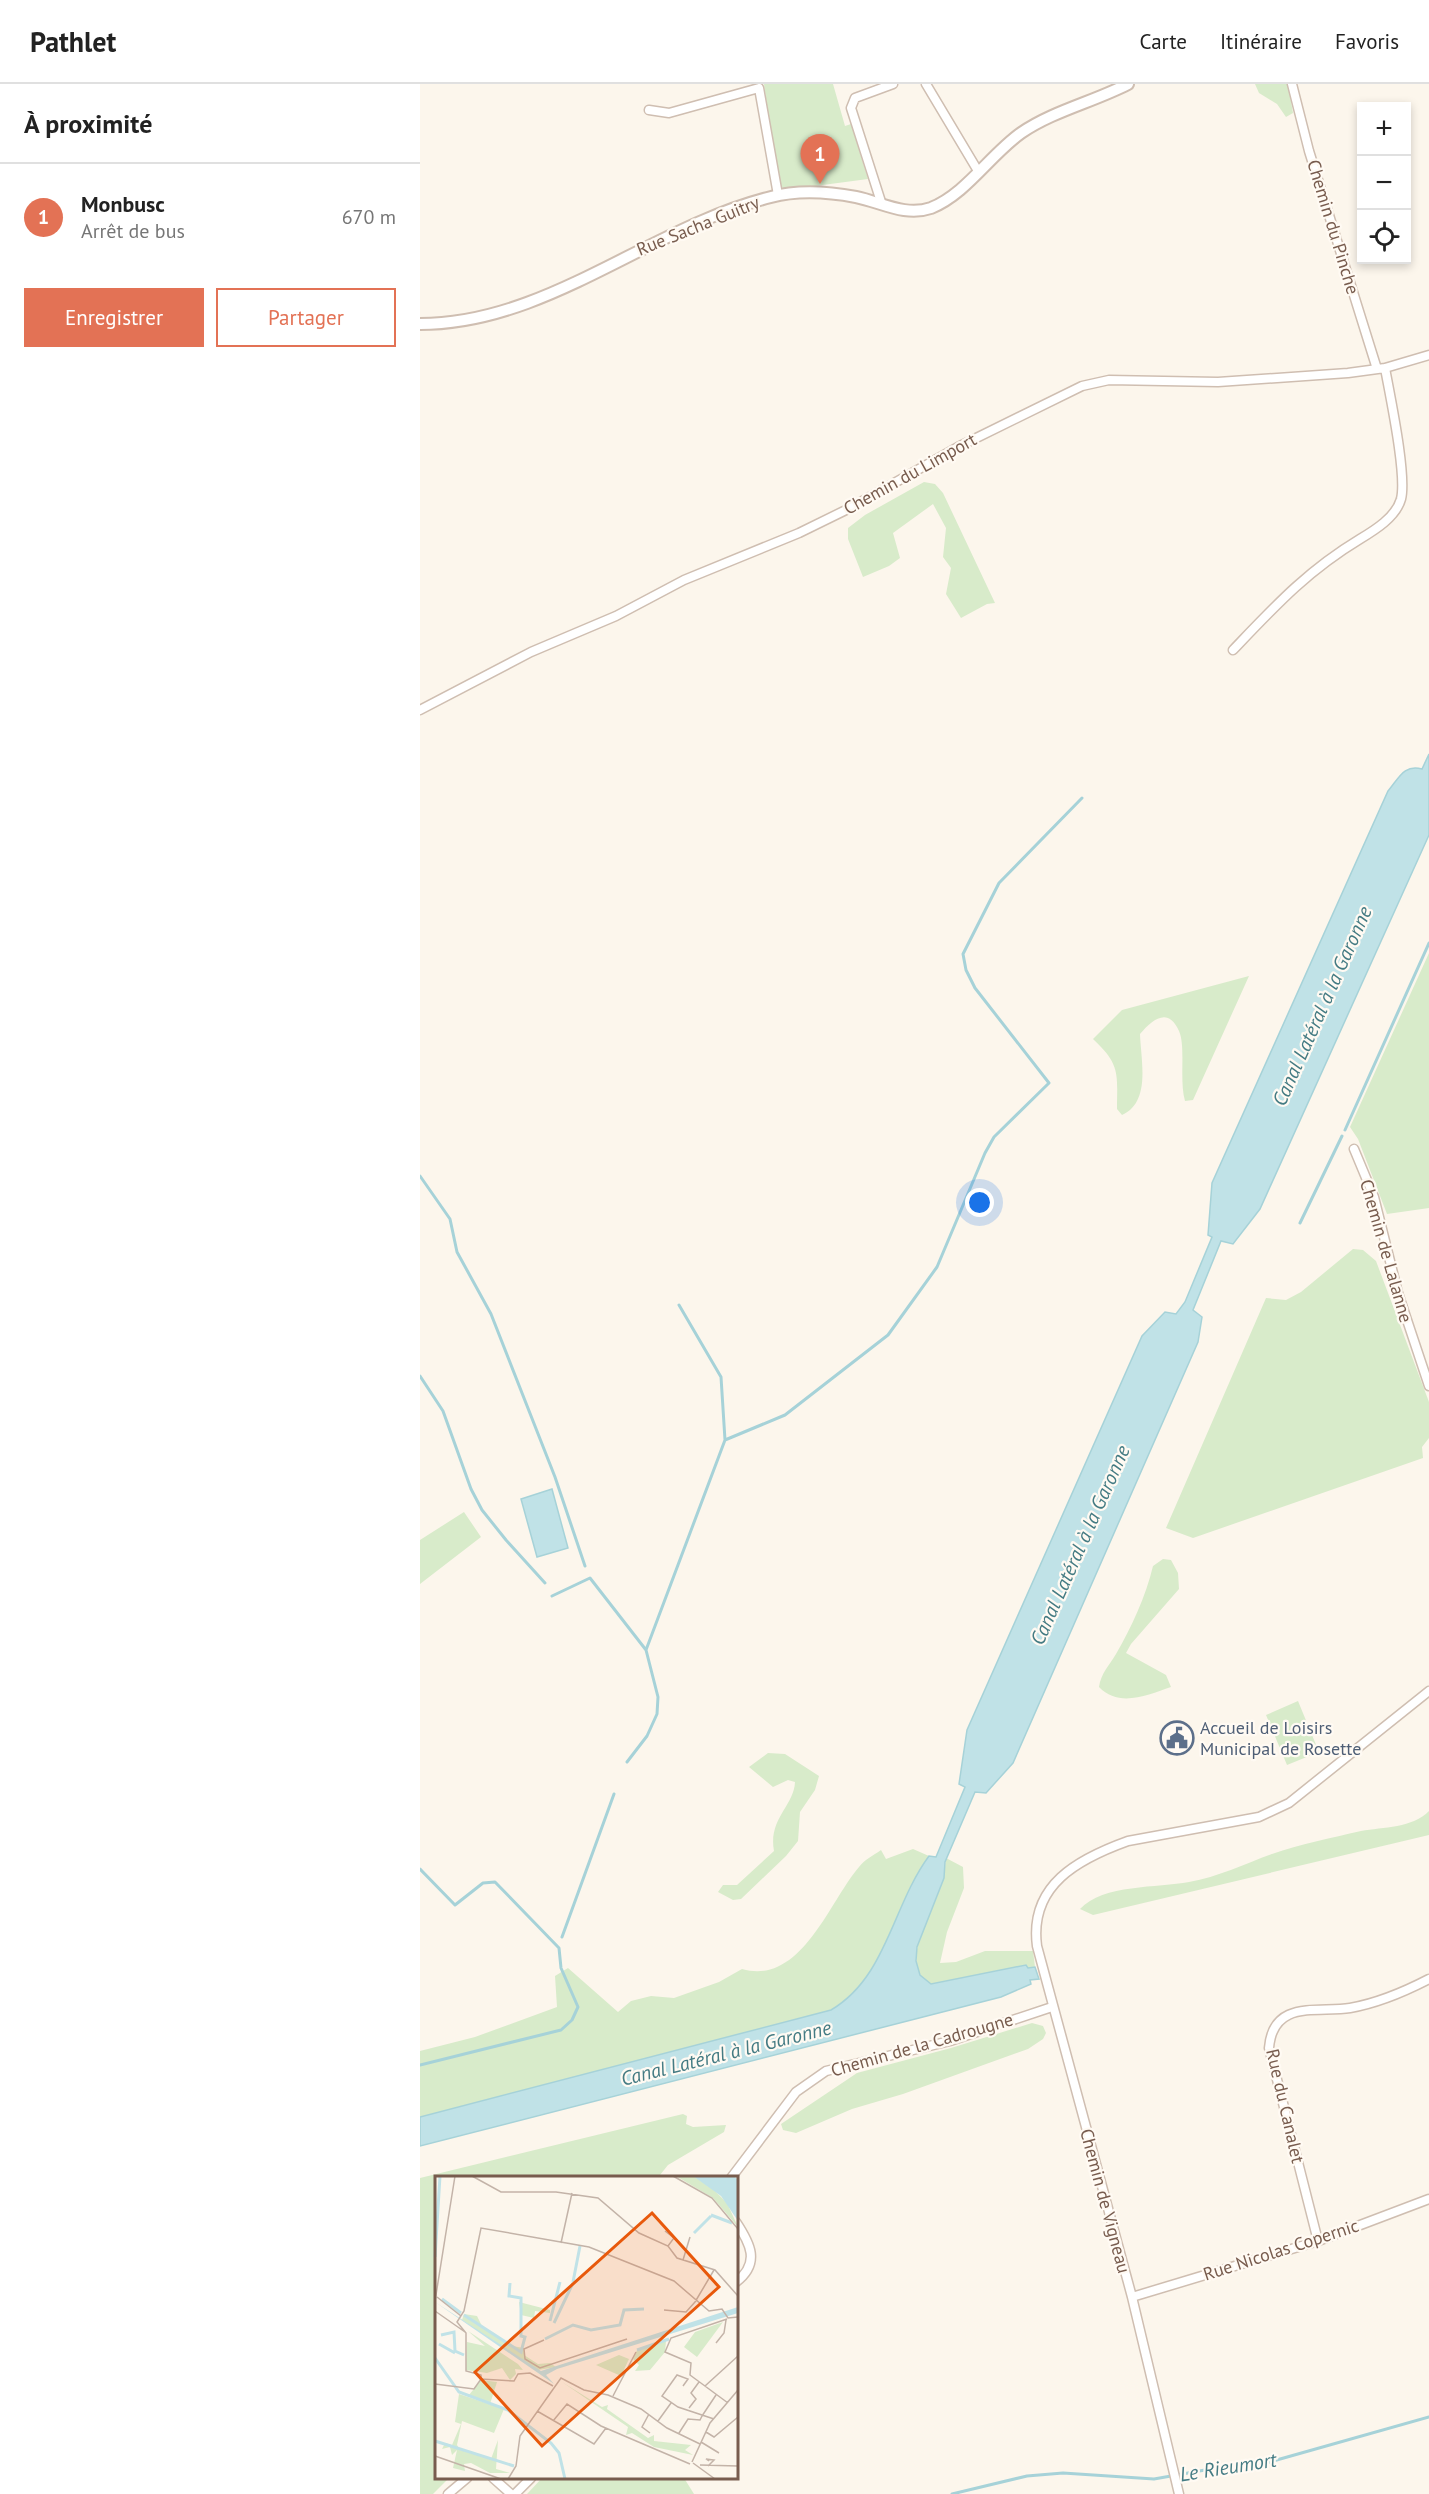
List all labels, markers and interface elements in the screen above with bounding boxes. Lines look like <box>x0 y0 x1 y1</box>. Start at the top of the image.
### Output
text: Pathlet <box>30 23 116 60</box>
text: Carte <box>1140 28 1187 55</box>
text: Itinéraire <box>1220 28 1302 55</box>
text: Favoris <box>1335 28 1399 55</box>
map controls <box>1357 102 1411 264</box>
button: + <box>1357 102 1411 156</box>
text: À proximité <box>24 107 152 140</box>
pin: 1 <box>800 135 840 184</box>
button: − <box>1357 156 1411 210</box>
street label: Chemin du Pinche <box>1302 157 1365 297</box>
text: Monbusc <box>81 190 165 218</box>
street label: Rue Sacha Guitry <box>633 190 763 261</box>
text: 1 <box>38 204 49 230</box>
text: 670 m <box>342 204 396 230</box>
button: locate <box>1357 210 1411 264</box>
text: Arrêt de bus <box>81 218 185 244</box>
button: Enregistrer <box>24 288 204 347</box>
button: Partager <box>216 288 396 347</box>
street label: Chemin du Limport <box>839 428 980 520</box>
water label: Canal Latéral à la Garonne <box>1266 901 1378 1110</box>
street label: Chemin de Lalanne <box>1355 1177 1418 1325</box>
your location <box>965 1188 994 1217</box>
water label: Canal Latéral à la Garonne <box>1024 1440 1136 1649</box>
place label: Accueil de Loisirs Municipal de Rosette <box>1200 1716 1361 1760</box>
public building icon: Accueil de Loisirs Municipal de Rosette <box>1159 1720 1195 1756</box>
street label: Chemin de la Cadrougne <box>828 2007 1016 2082</box>
water label: Canal Latéral à la Garonne <box>618 2014 835 2092</box>
street label: Rue du Canalet <box>1261 2047 1310 2165</box>
street label: Chemin de Vigneau <box>1075 2126 1136 2276</box>
inset map <box>435 2176 738 2479</box>
street label: Rue Nicolas Copernic <box>1200 2214 1361 2286</box>
water label: Le Rieumort <box>1178 2446 1280 2487</box>

